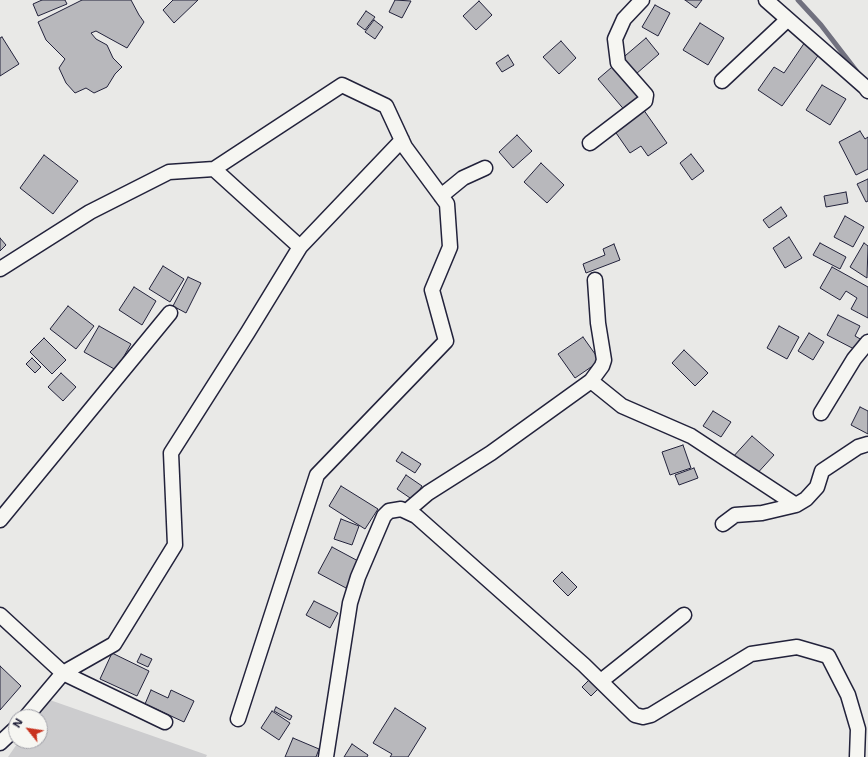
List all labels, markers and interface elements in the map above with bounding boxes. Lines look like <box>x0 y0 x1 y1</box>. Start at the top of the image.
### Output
north arrow <box>8 709 48 749</box>
text: N <box>9 716 27 731</box>

